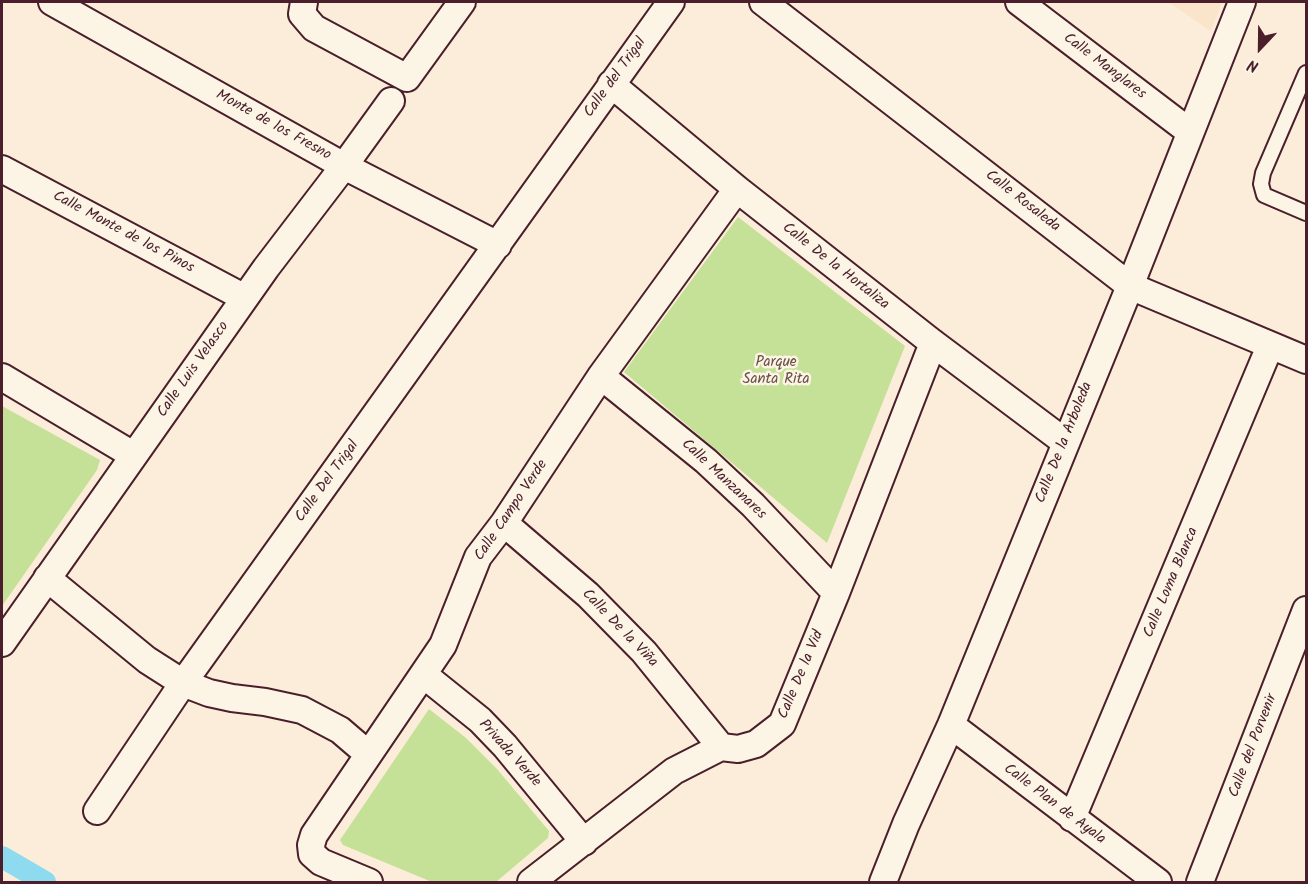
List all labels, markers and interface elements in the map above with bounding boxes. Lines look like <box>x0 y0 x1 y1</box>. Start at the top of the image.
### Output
north arrow <box>1230 18 1290 78</box>
street label: Calle Manglares <box>1059 30 1149 104</box>
street label: Calle del Trigal <box>581 35 651 121</box>
text: N <box>1244 52 1262 79</box>
street label: Monte de los Fresno <box>212 87 334 165</box>
street label: Calle Rosaleda <box>981 167 1063 237</box>
street label: Calle Monte de los Pinos <box>49 188 197 278</box>
street label: Calle De la Hortaliza <box>778 220 892 314</box>
street label: Calle Luis Velasco <box>154 319 234 421</box>
park label: Parque Santa Rita <box>742 354 810 389</box>
street label: Calle De la Arboleda <box>1032 380 1098 506</box>
street label: Calle Manzanares <box>677 436 769 524</box>
street label: Calle Del Trigal <box>292 438 364 526</box>
street label: Calle Campo Verde <box>472 457 552 565</box>
street label: Calle Loma Blanca <box>1141 525 1203 641</box>
street label: Calle De la Viña <box>577 586 661 672</box>
street label: Calle De la Vid <box>775 628 829 722</box>
street label: Calle del Porvenir <box>1226 692 1282 800</box>
street label: Privada Verde <box>474 717 544 791</box>
street label: Calle Plan de Ayala <box>999 761 1109 849</box>

